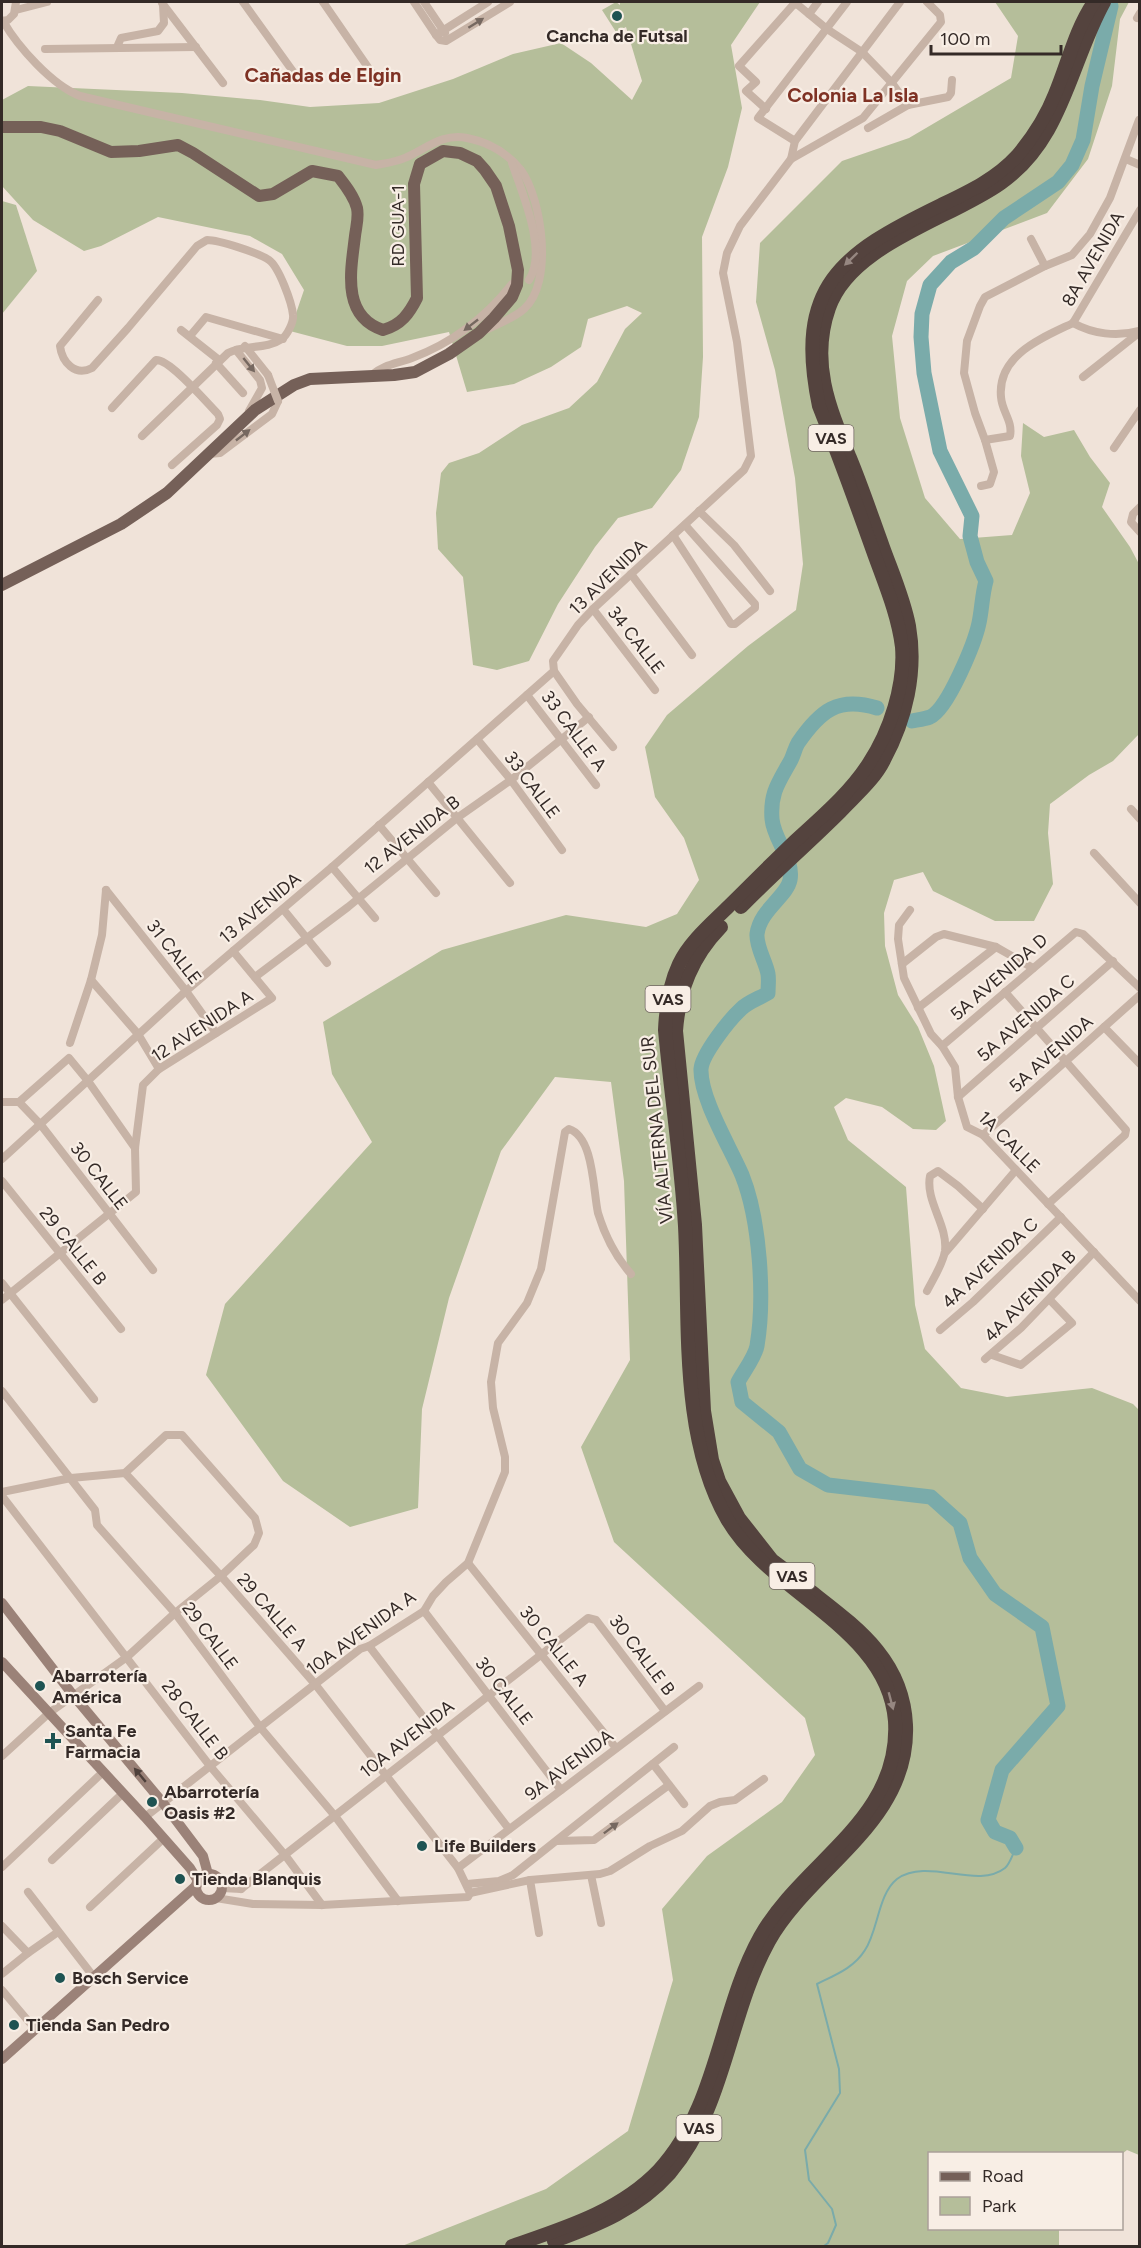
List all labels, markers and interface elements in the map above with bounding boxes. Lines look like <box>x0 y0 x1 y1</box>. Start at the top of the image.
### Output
marker: Cancha de Futsal <box>610 9 624 23</box>
one-way arrow <box>468 17 484 28</box>
scale bar <box>931 18 1062 56</box>
place label: Cancha de Futsal <box>546 25 688 47</box>
text: 100 m <box>940 28 990 50</box>
district label: Cañadas de Elgin <box>245 63 401 87</box>
district label: Colonia La Isla <box>787 83 919 107</box>
street label: RD GUA-1 <box>387 185 409 267</box>
street label: 8A AVENIDA <box>1057 208 1129 310</box>
one-way arrow <box>844 252 859 266</box>
one-way arrow <box>463 318 478 330</box>
one-way arrow <box>242 357 255 373</box>
road number: VAS <box>808 425 854 451</box>
one-way arrow <box>236 430 251 442</box>
street label: 13 AVENIDA <box>565 534 651 620</box>
street label: 34 CALLE <box>603 602 669 678</box>
street label: 33 CALLE A <box>537 686 611 776</box>
street label: 33 CALLE <box>500 747 564 823</box>
street label: 12 AVENIDA B <box>360 791 464 879</box>
street label: 13 AVENIDA <box>215 868 305 948</box>
street label: 31 CALLE <box>142 915 206 989</box>
street label: 5A AVENIDA D <box>946 929 1052 1025</box>
street label: 5A AVENIDA C <box>973 970 1079 1066</box>
street label: 12 AVENIDA A <box>147 985 257 1067</box>
road number: VAS <box>646 986 690 1012</box>
street label: 5A AVENIDA <box>1005 1011 1097 1097</box>
street label: VÍA ALTERNA DEL SUR <box>636 1035 678 1225</box>
street label: 1A CALLE <box>973 1106 1045 1178</box>
street label: 30 CALLE <box>66 1138 132 1214</box>
street label: 29 CALLE B <box>35 1202 111 1290</box>
street label: 4A AVENIDA C <box>937 1213 1043 1313</box>
street label: 4A AVENIDA B <box>979 1245 1081 1347</box>
road number: VAS <box>770 1563 814 1589</box>
street label: 29 CALLE A <box>232 1569 312 1655</box>
street label: 10A AVENIDA A <box>302 1586 420 1680</box>
street label: 29 CALLE <box>177 1598 243 1674</box>
street label: 30 CALLE A <box>515 1601 593 1691</box>
street label: 30 CALLE B <box>604 1610 680 1700</box>
street label: 30 CALLE <box>471 1653 537 1729</box>
place label: Abarrotería América <box>52 1665 147 1708</box>
street label: 28 CALLE B <box>157 1676 233 1764</box>
marker: Abarrotería América <box>33 1679 47 1693</box>
one-way arrow <box>886 1692 896 1710</box>
street label: 10A AVENIDA <box>355 1695 459 1783</box>
place label: Santa Fe Farmacia <box>65 1720 141 1763</box>
street label: 9A AVENIDA <box>521 1725 617 1805</box>
marker: Santa Fe Farmacia <box>46 1734 60 1748</box>
one-way arrow <box>133 1767 146 1783</box>
place label: Abarrotería Oasis #2 <box>164 1781 259 1824</box>
marker: Abarrotería Oasis #2 <box>145 1795 159 1809</box>
one-way arrow <box>603 1822 618 1834</box>
place label: Life Builders <box>434 1835 536 1857</box>
marker: Life Builders <box>415 1839 429 1853</box>
place label: Tienda Blanquis <box>192 1868 322 1890</box>
marker: Tienda Blanquis <box>173 1872 187 1886</box>
place label: Bosch Service <box>72 1967 189 1989</box>
marker: Bosch Service <box>53 1971 67 1985</box>
place label: Tienda San Pedro <box>26 2014 170 2036</box>
marker: Tienda San Pedro <box>7 2018 21 2032</box>
road number: VAS <box>676 2115 722 2141</box>
legend <box>928 2152 1123 2230</box>
text: Road <box>982 2165 1023 2187</box>
text: Park <box>982 2195 1017 2217</box>

